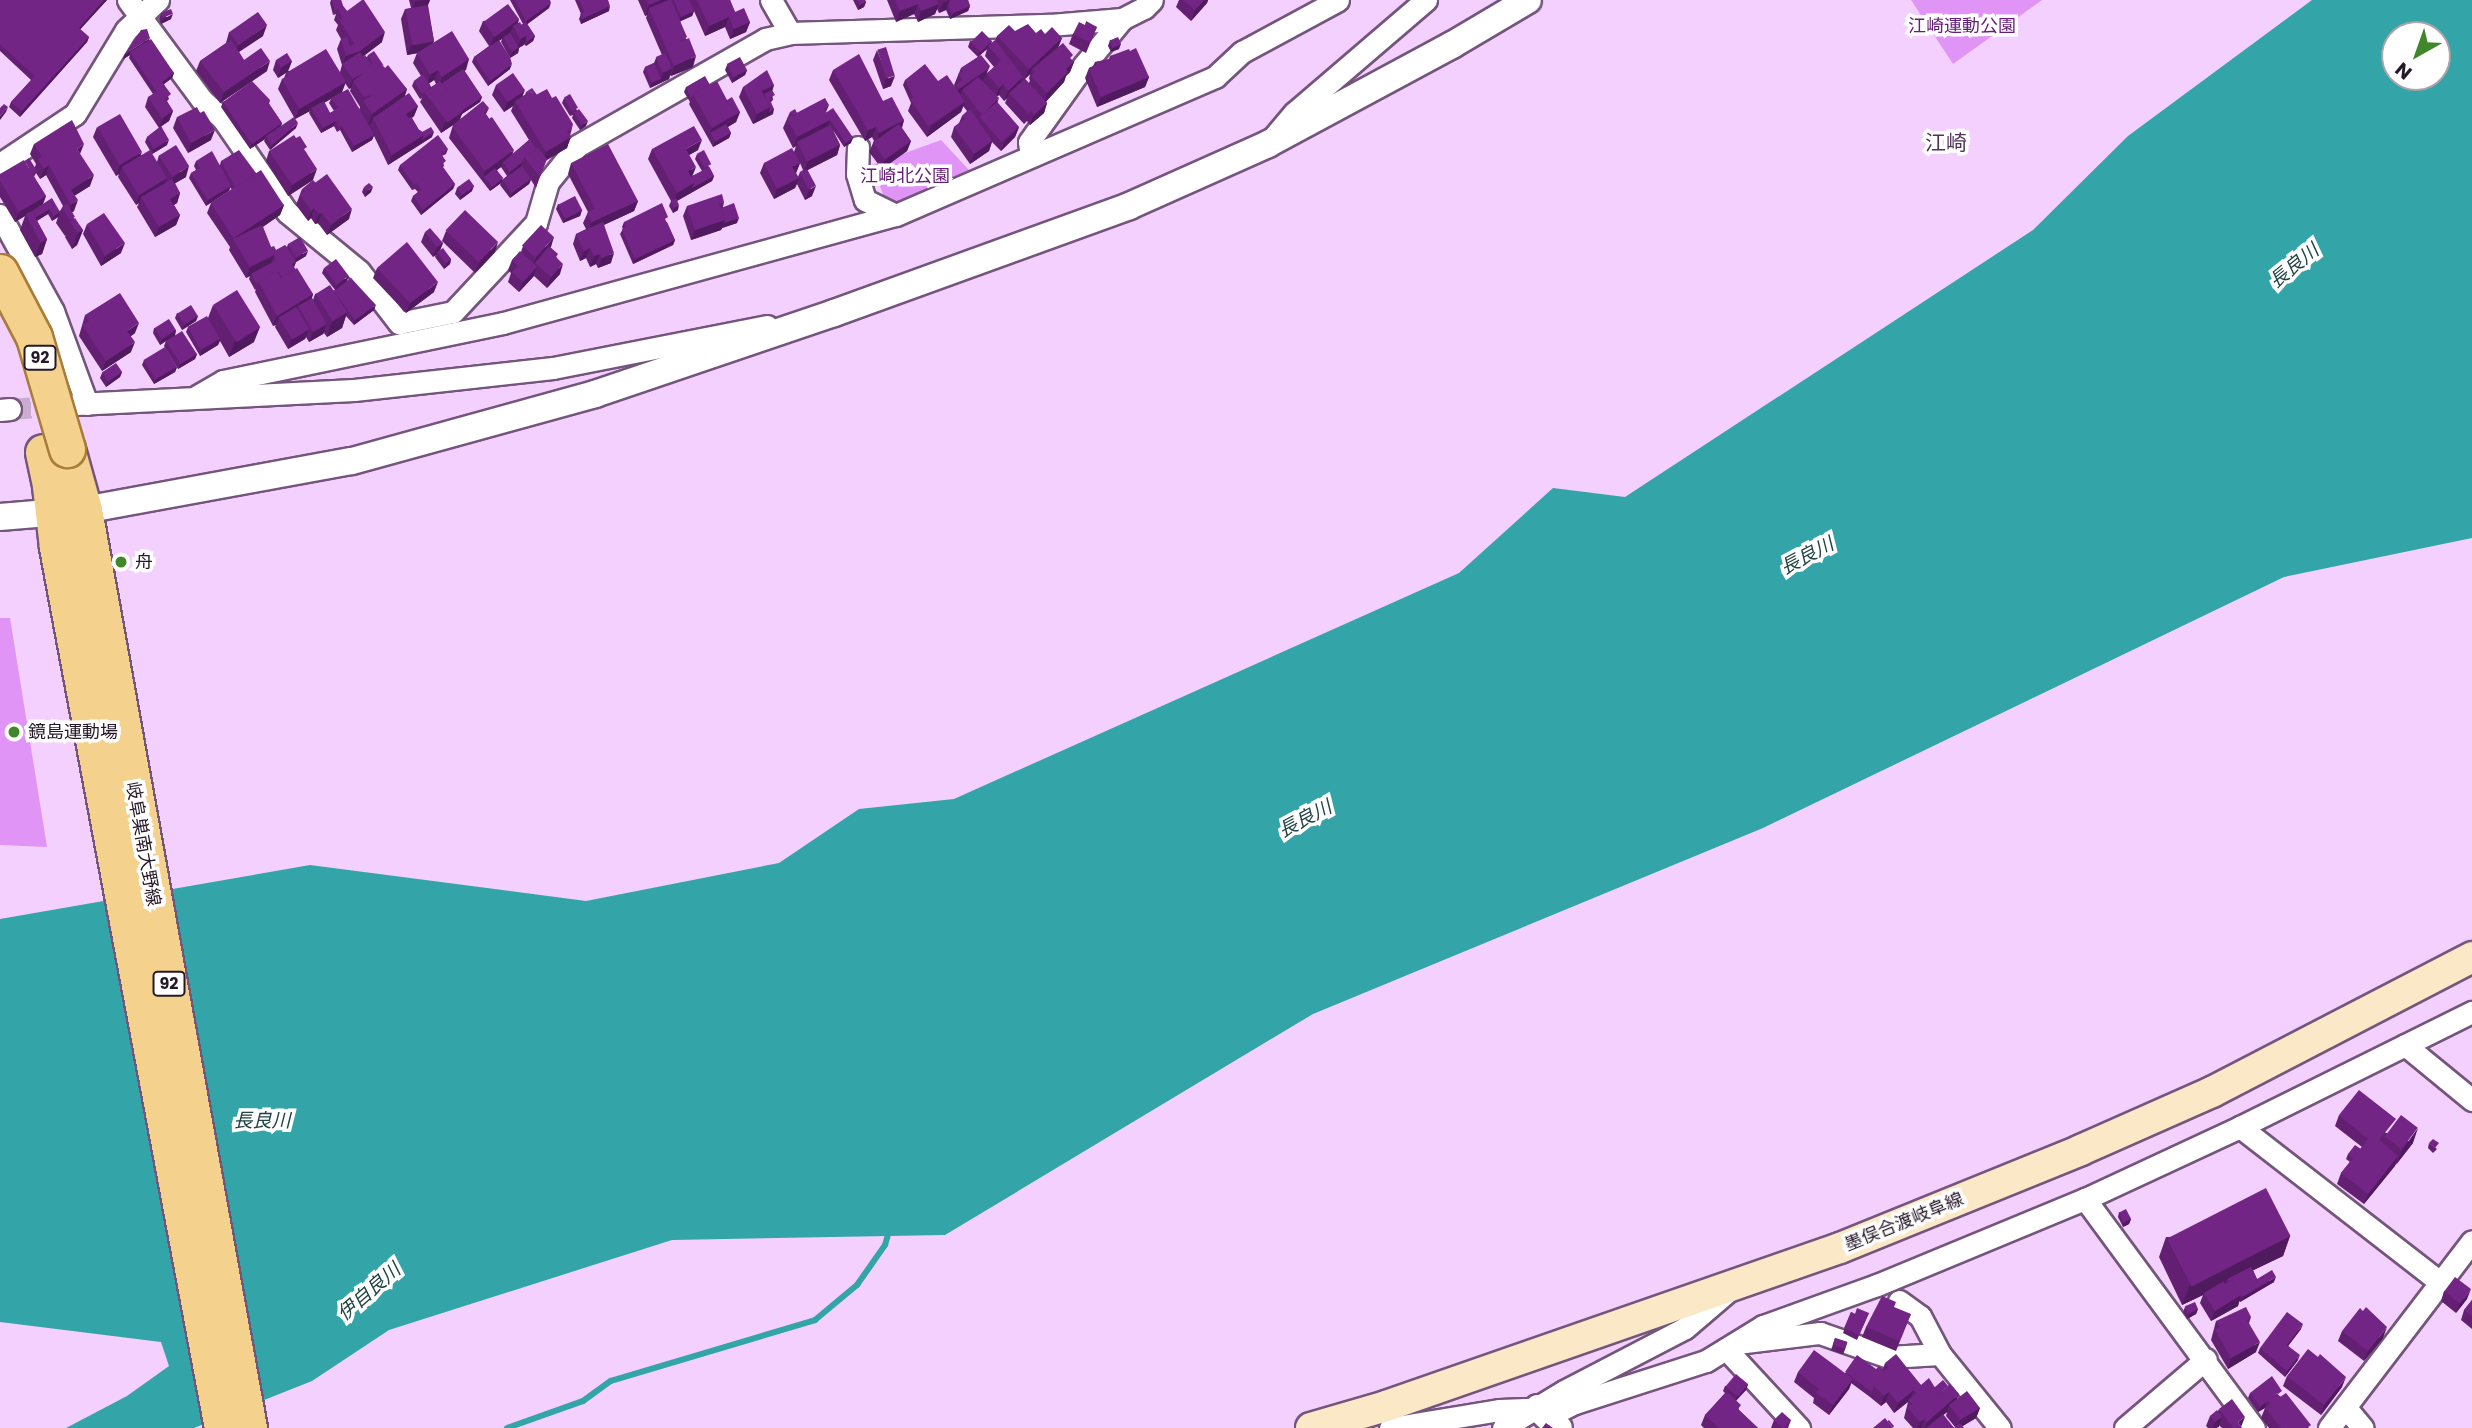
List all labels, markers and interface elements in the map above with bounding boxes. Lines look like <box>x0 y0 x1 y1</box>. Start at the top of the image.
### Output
park label: 江崎運動公園 <box>1908 15 2016 37</box>
north arrow <box>2381 21 2451 91</box>
text: N <box>2389 56 2418 86</box>
district label: 江崎 <box>1925 130 1967 156</box>
park label: 江崎北公園 <box>860 165 950 187</box>
water label: 長良川 <box>2265 239 2323 293</box>
road number: 92 <box>22 346 58 370</box>
water label: 長良川 <box>1776 533 1838 579</box>
place label: 舟 <box>135 551 153 573</box>
marker: 舟 <box>113 554 129 570</box>
place label: 鏡島運動場 <box>28 721 118 743</box>
marker: 鏡島運動場 <box>6 724 22 740</box>
street label: 岐阜巣南大野線 <box>121 780 165 908</box>
water label: 長良川 <box>1274 796 1336 842</box>
road number: 92 <box>152 972 186 996</box>
water label: 長良川 <box>234 1110 290 1132</box>
street label: 墨俣合渡岐阜線 <box>1842 1188 1966 1256</box>
water label: 伊自良川 <box>333 1258 405 1326</box>

